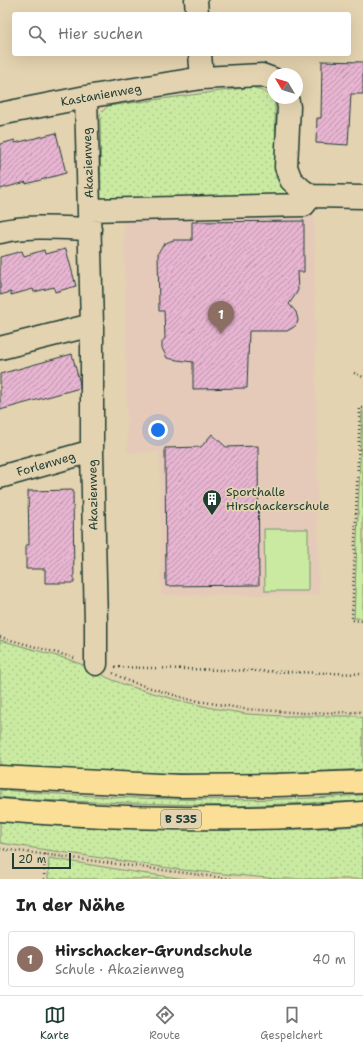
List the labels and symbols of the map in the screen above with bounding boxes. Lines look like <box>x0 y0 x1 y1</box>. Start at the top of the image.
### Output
north arrow <box>267 68 303 104</box>
street label: Kastanienweg <box>59 80 143 110</box>
street label: Akazienweg <box>79 127 97 199</box>
pin: 1 <box>208 301 234 334</box>
your location <box>148 420 168 440</box>
street label: Forlenweg <box>15 448 77 480</box>
street label: Akazienweg <box>84 459 102 531</box>
place label: Sporthalle Hirschackerschule <box>226 484 330 514</box>
building icon: Sporthalle Hirschackerschule <box>201 488 223 516</box>
road number: B 535 <box>161 810 201 828</box>
scale bar <box>12 851 71 870</box>

